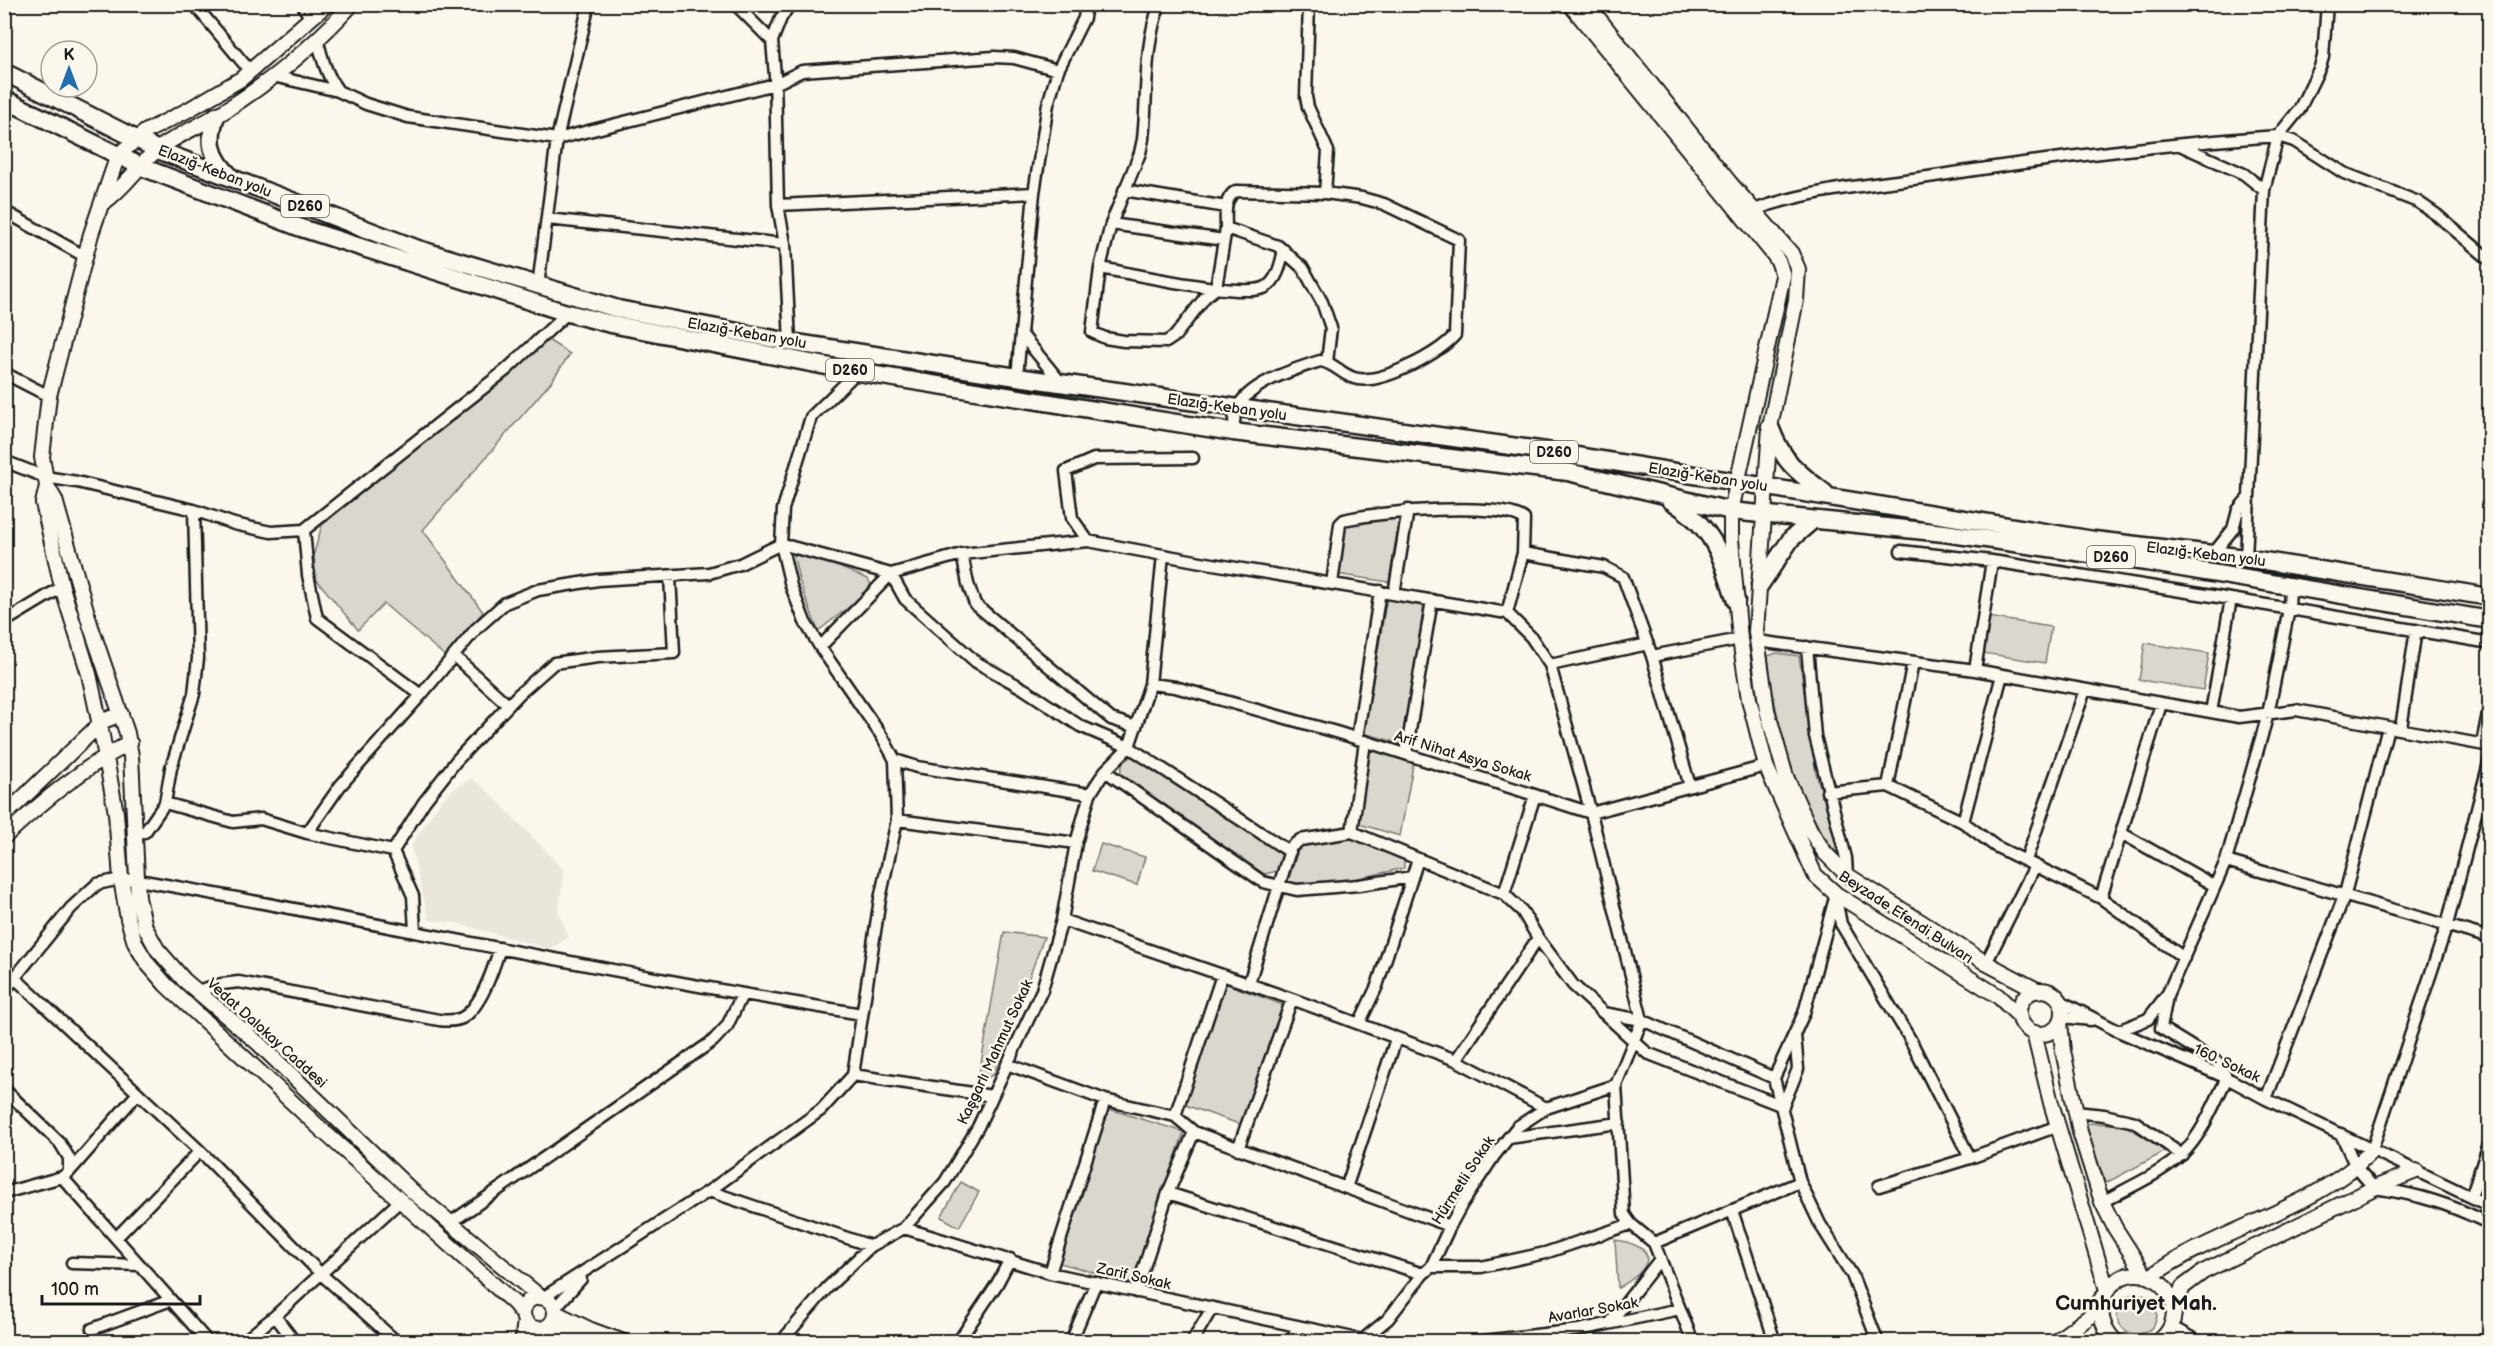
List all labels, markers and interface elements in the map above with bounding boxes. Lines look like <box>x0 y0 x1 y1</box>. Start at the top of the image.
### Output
north arrow <box>39 39 99 99</box>
text: K <box>64 46 75 65</box>
street label: Elazığ-Keban yolu <box>155 141 274 202</box>
road number: D260 <box>281 195 329 217</box>
street label: Elazığ-Keban yolu <box>686 314 808 353</box>
road number: D260 <box>826 359 874 381</box>
street label: Elazığ-Keban yolu <box>1166 390 1288 425</box>
road number: D260 <box>1530 441 1578 463</box>
street label: Elazığ-Keban yolu <box>1647 459 1769 496</box>
street label: Elazığ-Keban yolu <box>2145 538 2267 571</box>
road number: D260 <box>2087 546 2135 568</box>
street label: Arif Nihat Asya Sokak <box>1392 727 1534 787</box>
street label: Beyzade Efendi Bulvarı <box>1835 867 1977 968</box>
street label: Vedat Dalokay Caddesi <box>203 974 331 1092</box>
street label: Kaşgarlı Mahmut Sokak <box>953 976 1038 1128</box>
street label: 160. Sokak <box>2191 1040 2264 1087</box>
street label: Hürmetli Sokak <box>1428 1132 1499 1228</box>
street label: Zarif Sokak <box>1094 1259 1173 1294</box>
scale bar <box>42 1268 200 1306</box>
text: 100 m <box>51 1279 99 1300</box>
district label: Cumhuriyet Mah. <box>2055 1291 2217 1316</box>
street label: Avarlar Sokak <box>1547 1293 1640 1328</box>

